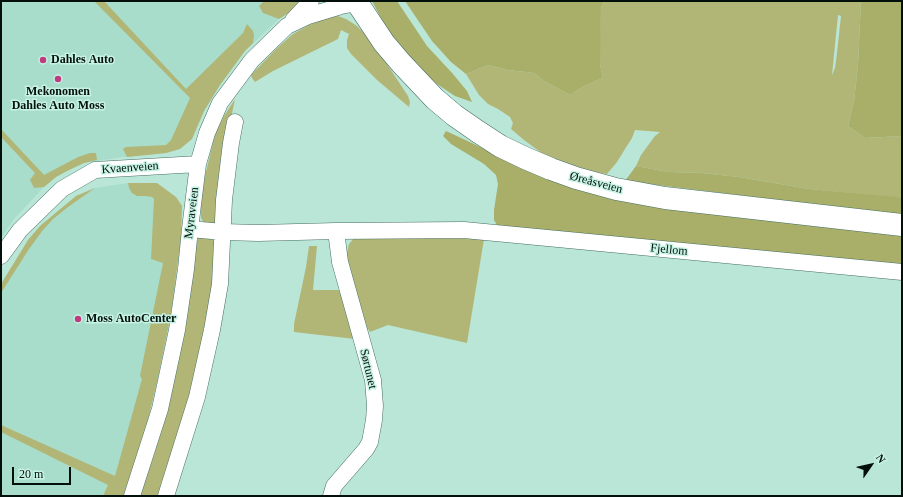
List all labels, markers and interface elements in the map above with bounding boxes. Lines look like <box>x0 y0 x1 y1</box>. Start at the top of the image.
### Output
place label: Dahles Auto <box>51 53 114 67</box>
marker: Dahles Auto <box>38 55 48 65</box>
marker: Mekonomen Dahles Auto Moss <box>53 74 63 84</box>
place label: Mekonomen Dahles Auto Moss <box>12 85 104 113</box>
street label: Kvaenveien <box>101 159 159 177</box>
street label: Øreåsveien <box>568 169 624 197</box>
street label: Myraveien <box>182 186 202 240</box>
street label: Fjellom <box>650 241 688 259</box>
place label: Moss AutoCenter <box>86 312 176 326</box>
marker: Moss AutoCenter <box>73 314 83 324</box>
street label: Sørtunet <box>356 348 380 390</box>
north arrow <box>851 445 891 485</box>
text: N <box>874 452 888 465</box>
scale bar <box>14 459 73 485</box>
text: 20 m <box>19 467 43 481</box>

